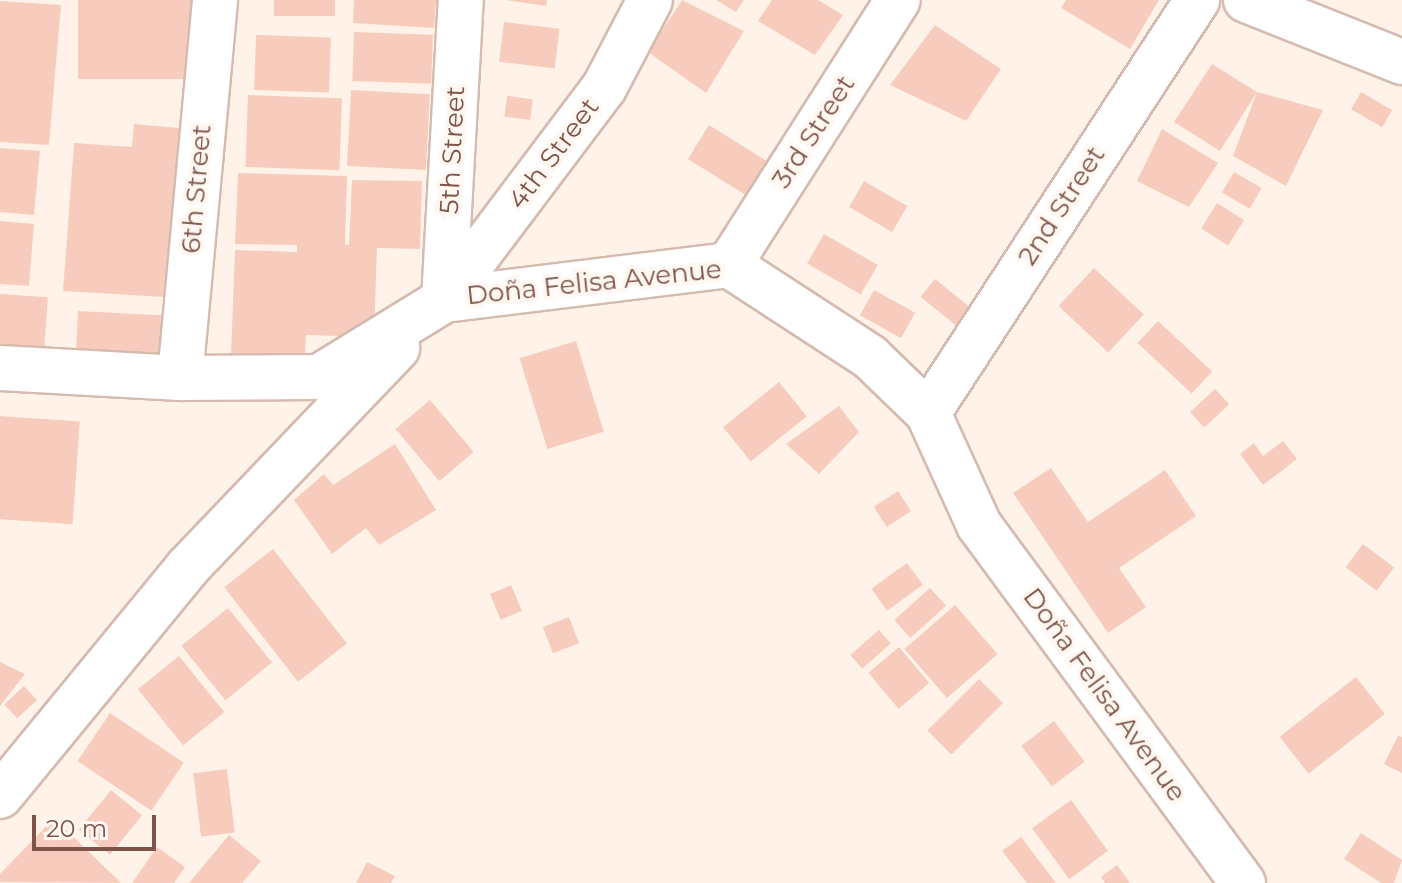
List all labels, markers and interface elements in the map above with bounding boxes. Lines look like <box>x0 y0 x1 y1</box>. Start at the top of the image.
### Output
street label: 3rd Street <box>766 70 862 194</box>
street label: 5th Street <box>434 85 472 215</box>
street label: 4th Street <box>502 92 606 216</box>
street label: 6th Street <box>176 123 218 255</box>
street label: 2nd Street <box>1012 141 1112 271</box>
street label: Doña Felisa Avenue <box>465 254 723 312</box>
street label: Doña Felisa Avenue <box>1016 582 1192 808</box>
scale bar <box>36 799 160 849</box>
text: 20 m <box>46 814 107 843</box>

